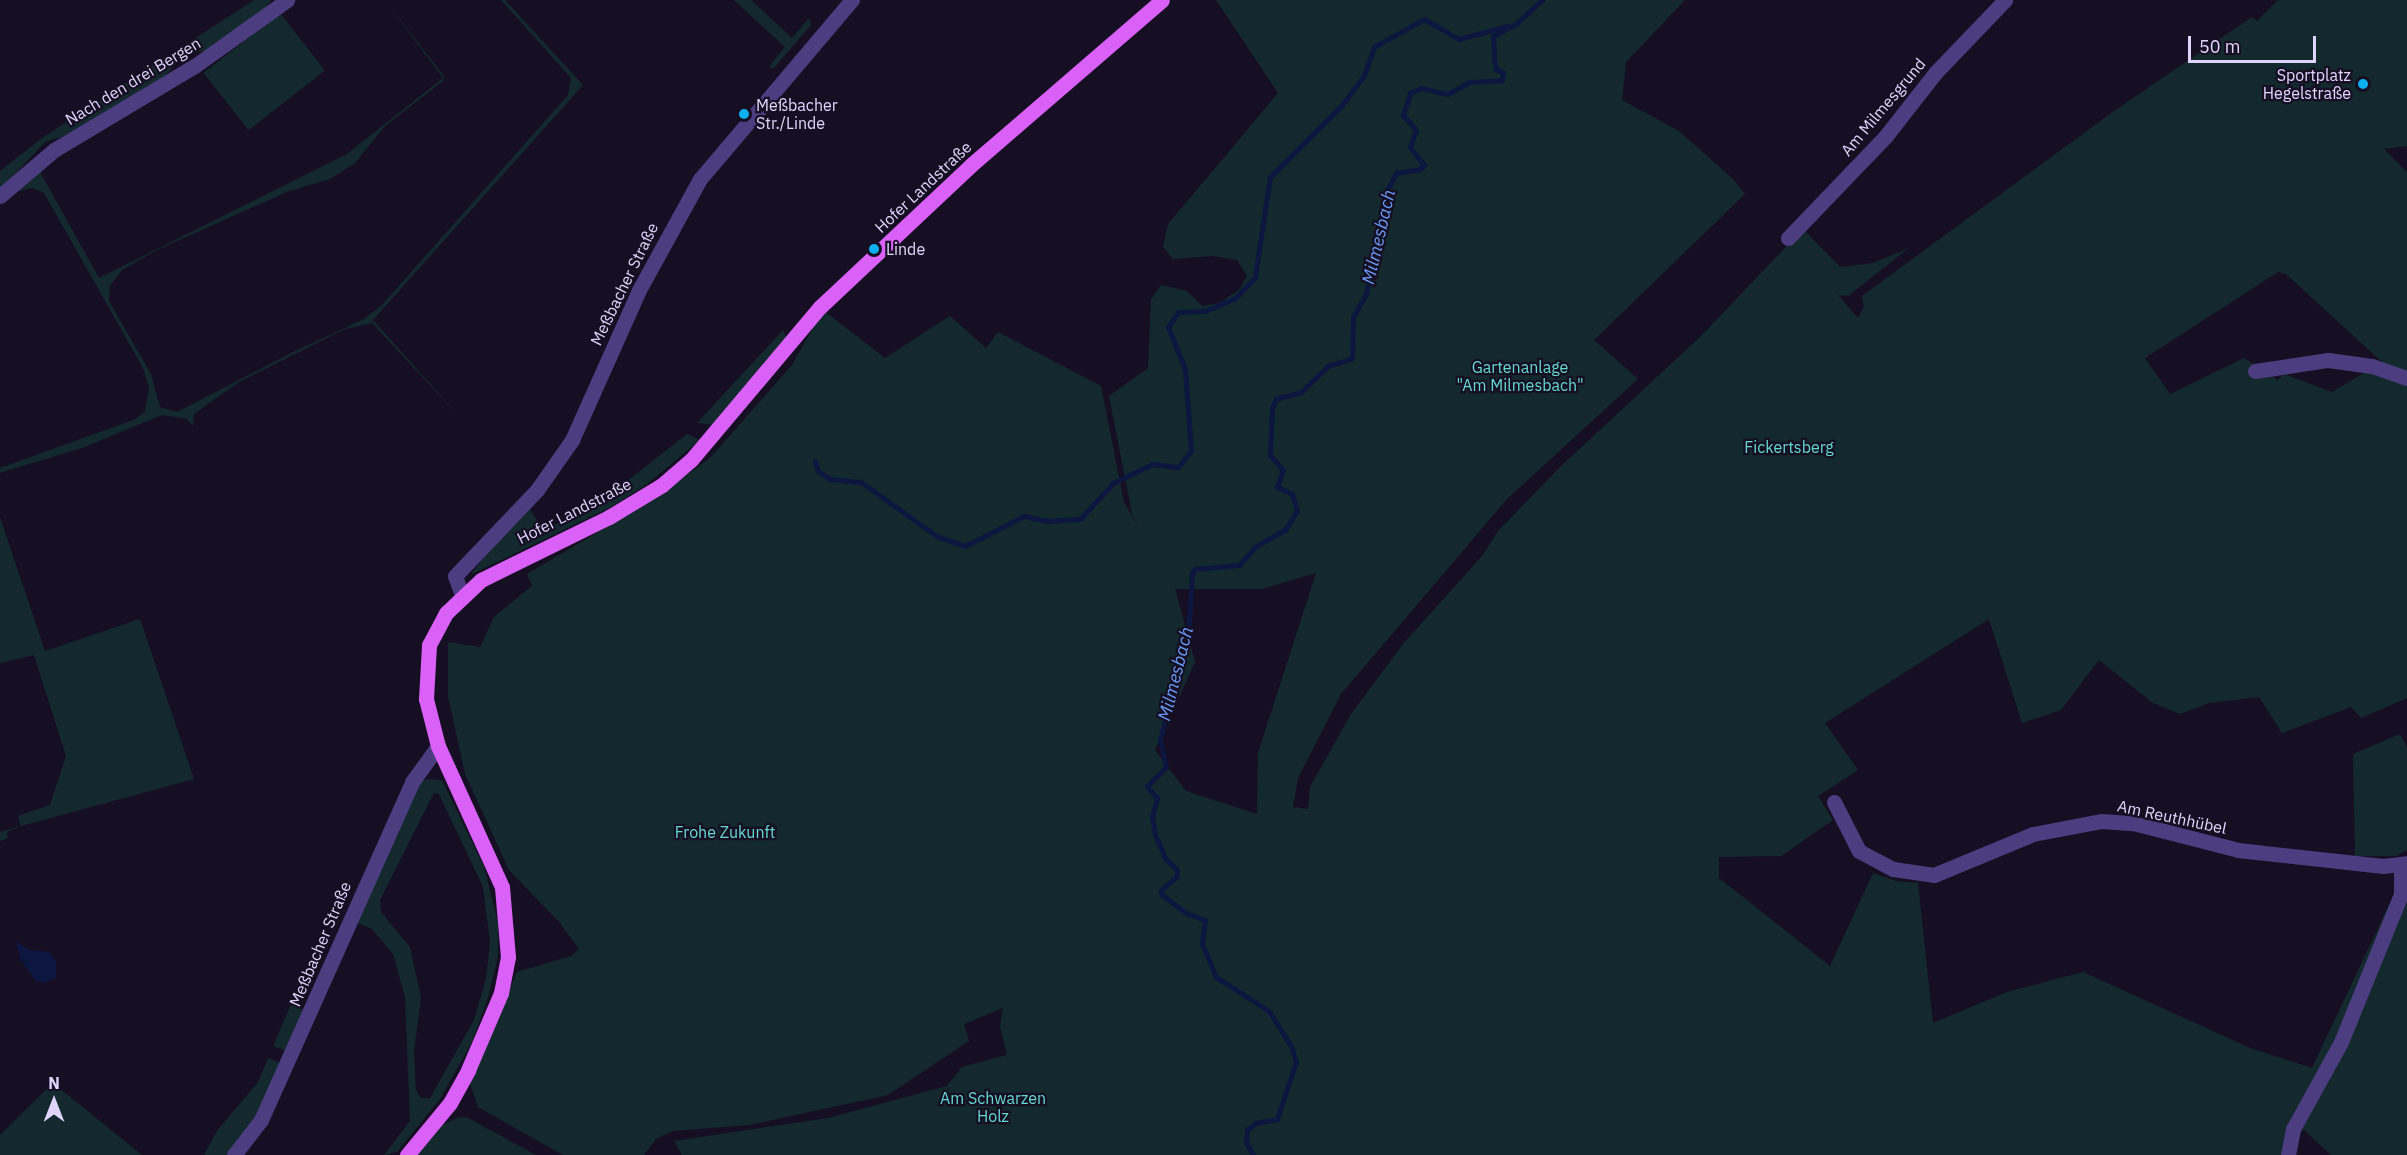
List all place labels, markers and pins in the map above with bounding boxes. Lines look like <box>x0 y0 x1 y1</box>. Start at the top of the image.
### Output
place label: Sportplatz Hegelstraße <box>2263 65 2351 103</box>
marker: Sportplatz Hegelstraße <box>2356 77 2370 91</box>
place label: Meßbacher Str./Linde <box>756 95 838 133</box>
marker: Meßbacher Str./Linde <box>737 107 751 121</box>
place label: Linde <box>886 239 925 259</box>
marker: Linde <box>867 242 881 256</box>

